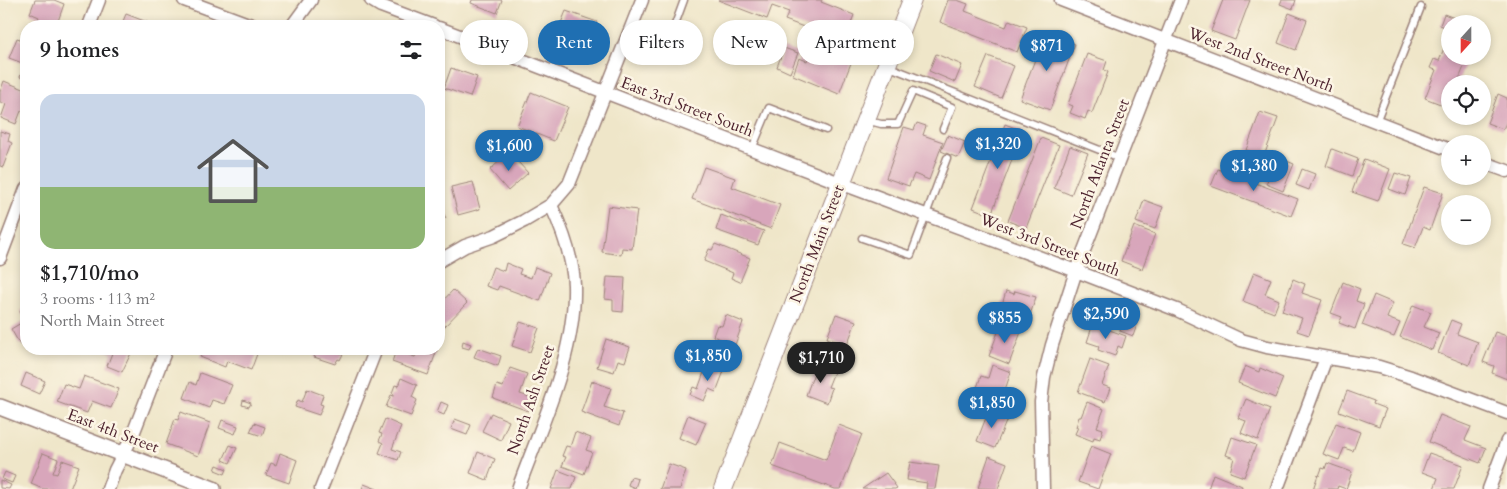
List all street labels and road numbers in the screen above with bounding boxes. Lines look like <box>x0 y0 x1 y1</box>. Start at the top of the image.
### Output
street label: West 2nd Street North <box>1184 22 1337 98</box>
street label: East 3rd Street South <box>618 72 757 143</box>
street label: North Atlanta Street <box>1065 96 1135 232</box>
street label: North Main Street <box>784 182 850 306</box>
street label: West 3rd Street South <box>976 208 1123 282</box>
street label: North Ash Street <box>502 342 560 458</box>
street label: East 4th Street <box>64 403 162 459</box>

